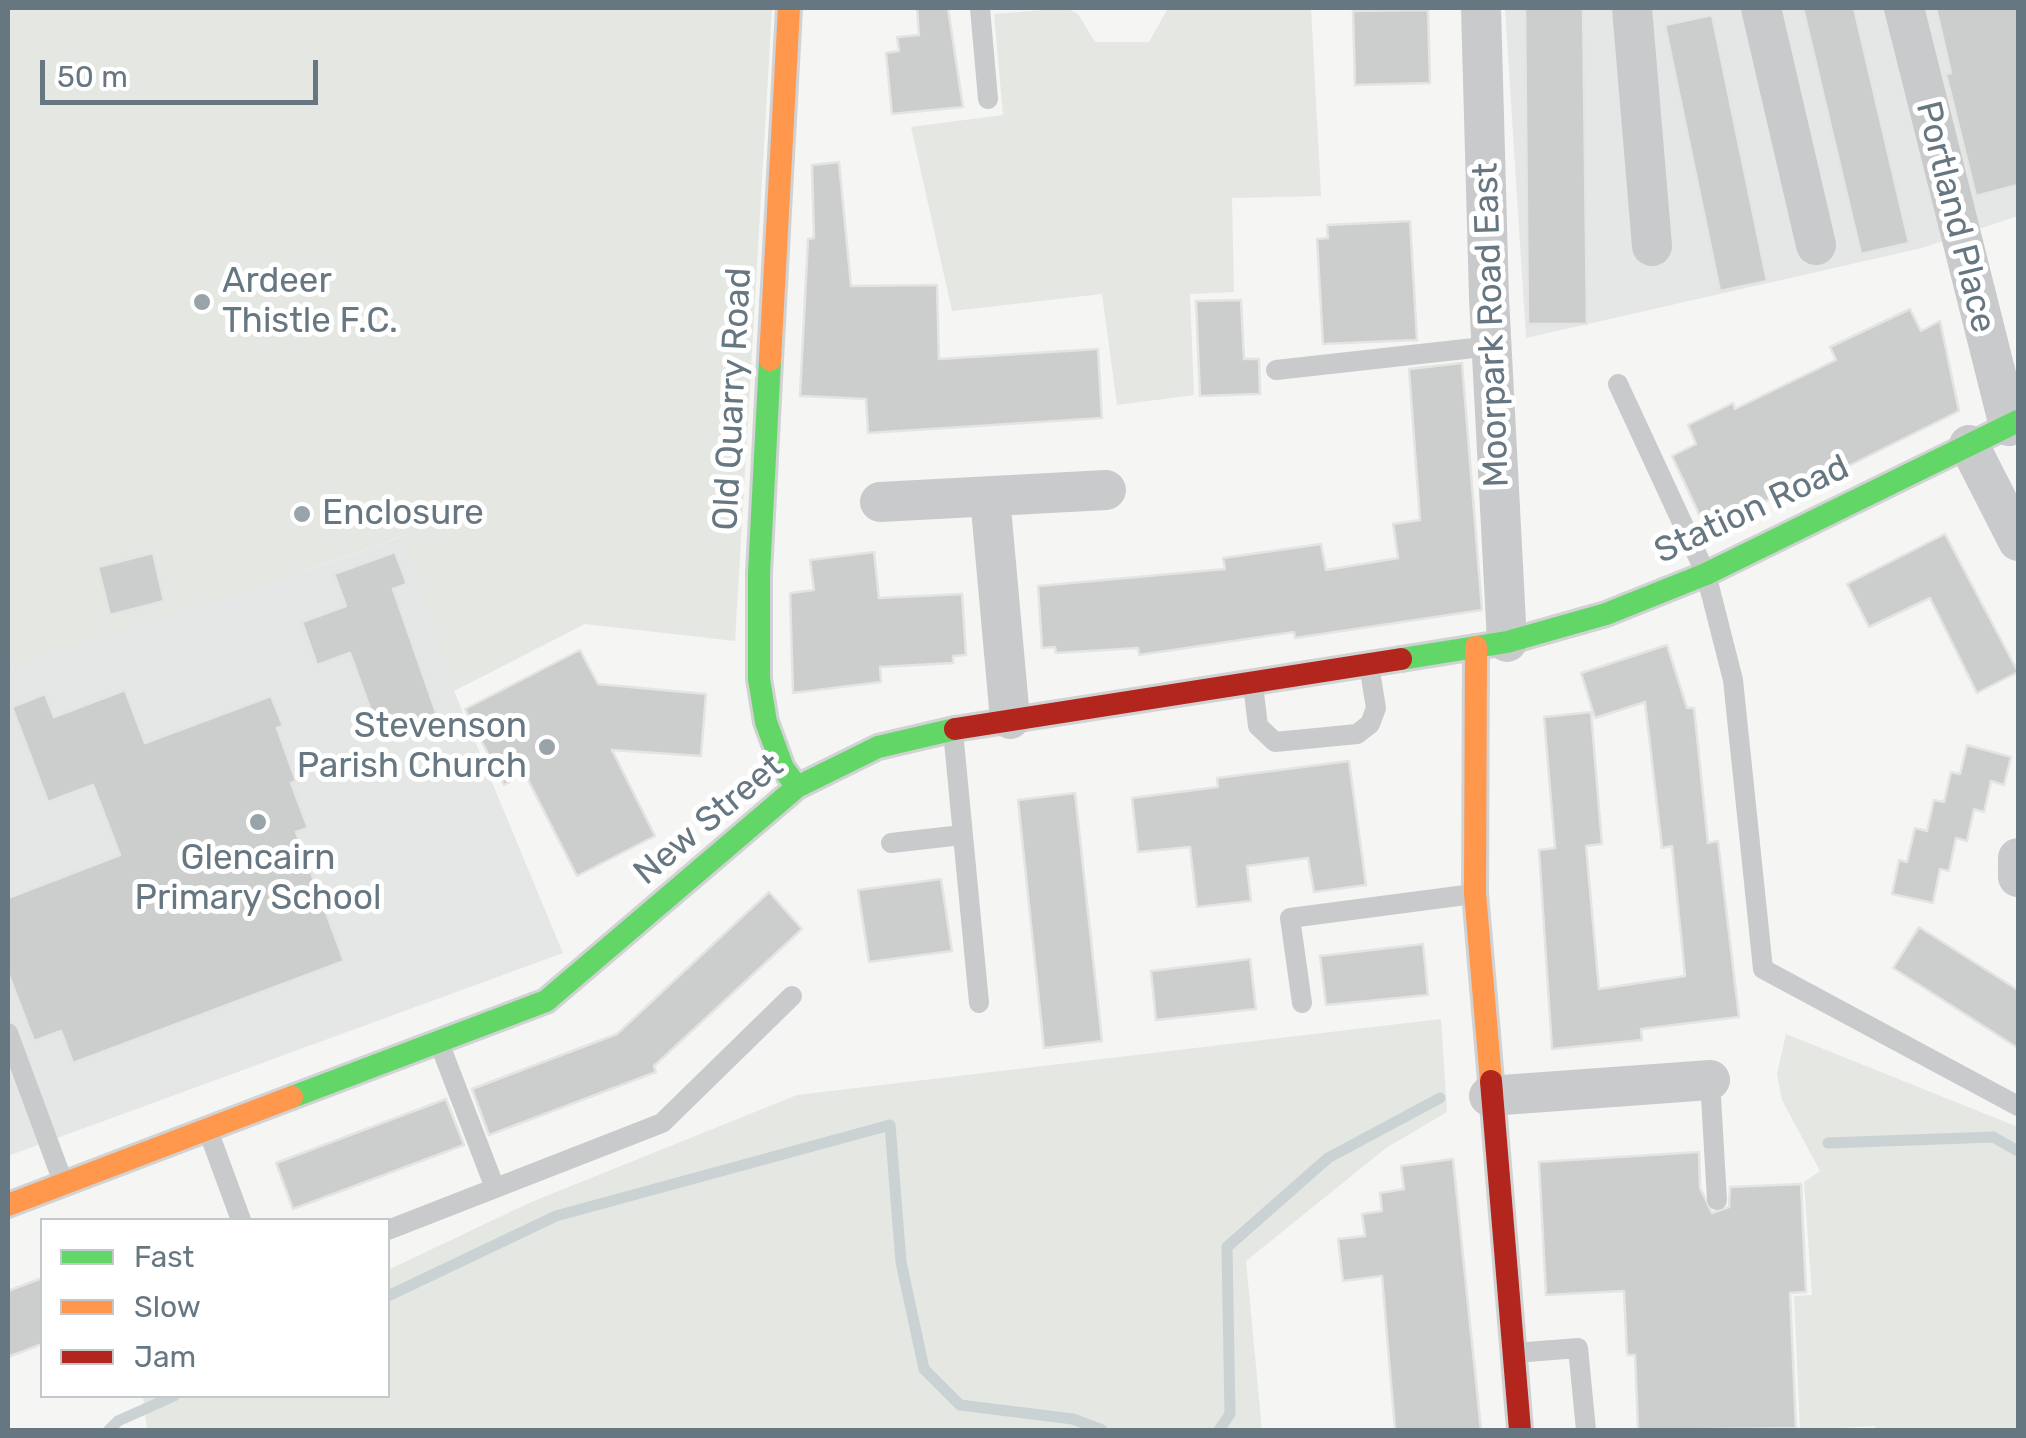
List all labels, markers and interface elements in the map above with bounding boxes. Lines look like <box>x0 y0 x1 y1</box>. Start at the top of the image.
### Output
scale bar <box>45 40 322 102</box>
text: 50 m <box>57 59 128 95</box>
street label: Portland Place <box>1906 97 2004 337</box>
street label: Moorpark Road East <box>1465 162 1519 488</box>
place label: Ardeer Thistle F.C. <box>222 261 398 343</box>
street label: Old Quarry Road <box>705 267 761 531</box>
marker: Ardeer Thistle F.C. <box>191 291 213 313</box>
street label: Station Road <box>1648 447 1856 573</box>
place label: Enclosure <box>322 493 484 535</box>
marker: Enclosure <box>291 503 313 525</box>
place label: Stevenson Parish Church <box>297 706 527 788</box>
marker: Stevenson Parish Church <box>536 736 558 758</box>
street label: New Street <box>626 746 792 894</box>
marker: Glencairn Primary School <box>247 811 269 833</box>
place label: Glencairn Primary School <box>135 838 381 920</box>
legend <box>40 1218 390 1398</box>
text: Fast <box>134 1239 194 1275</box>
text: Slow <box>134 1289 201 1325</box>
text: Jam <box>134 1339 196 1375</box>

